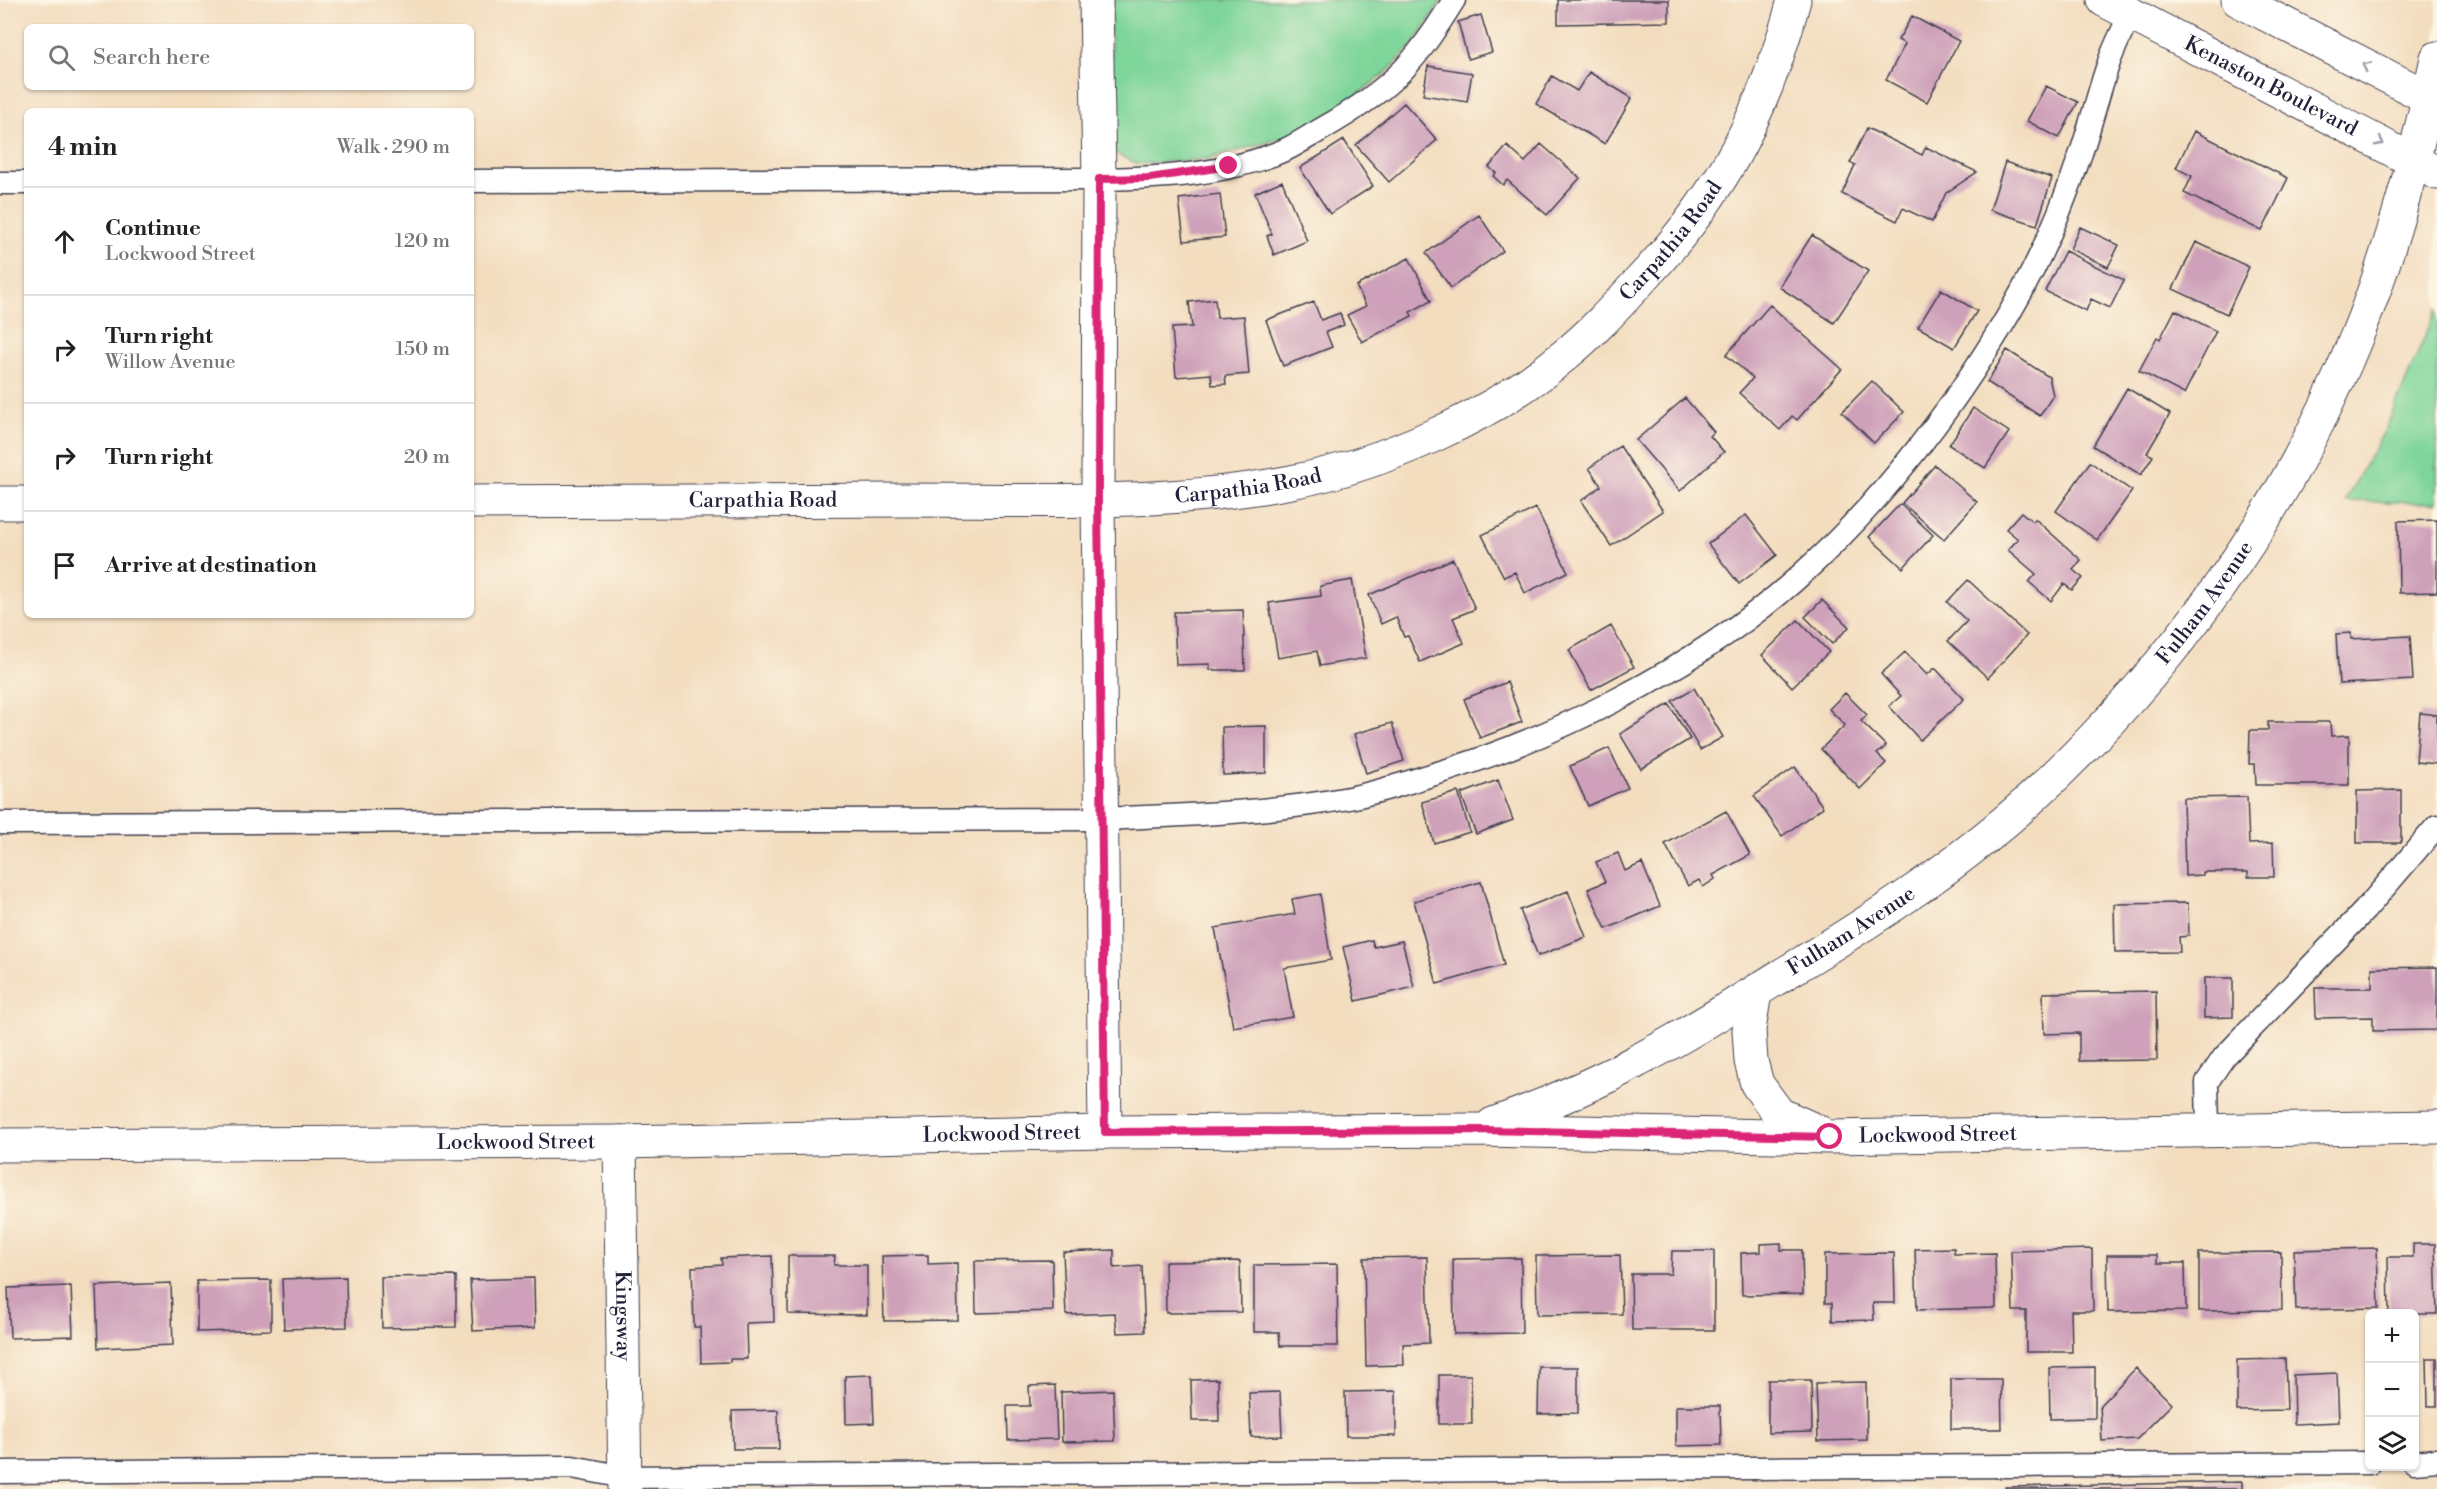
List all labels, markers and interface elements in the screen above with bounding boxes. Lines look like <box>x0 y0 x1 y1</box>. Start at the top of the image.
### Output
search box <box>24 24 474 90</box>
street label: Kenaston Boulevard <box>2180 31 2362 142</box>
icon: search <box>45 41 78 74</box>
text: Search here <box>93 44 210 71</box>
one-way arrow <box>2362 62 2372 73</box>
text: 4 min <box>48 131 118 163</box>
text: Walk · 290 m <box>337 135 450 160</box>
one-way arrow <box>2374 135 2385 146</box>
route end <box>1215 152 1241 178</box>
street label: Carpathia Road <box>1614 176 1728 307</box>
text: Continue <box>105 215 201 242</box>
icon: ahead <box>48 225 81 258</box>
text: 120 m <box>395 229 450 254</box>
text: Lockwood Street <box>105 242 256 267</box>
text: Turn right <box>105 323 213 350</box>
icon: right <box>48 333 81 366</box>
text: 150 m <box>395 337 450 362</box>
text: Willow Avenue <box>105 350 236 375</box>
icon: right <box>48 441 81 474</box>
text: Turn right <box>105 444 213 471</box>
text: 20 m <box>404 445 450 470</box>
street label: Carpathia Road <box>1174 463 1324 510</box>
street label: Carpathia Road <box>689 487 837 514</box>
street label: Fulham Avenue <box>2151 536 2259 670</box>
icon: arrive <box>48 549 81 582</box>
text: Arrive at destination <box>105 552 317 579</box>
street label: Fulham Avenue <box>1783 881 1921 982</box>
street label: Lockwood Street <box>922 1119 1082 1149</box>
street label: Lockwood Street <box>1858 1121 2018 1150</box>
route start <box>1816 1123 1842 1149</box>
street label: Lockwood Street <box>437 1129 596 1156</box>
street label: Kingsway <box>609 1271 636 1362</box>
map controls <box>2365 1309 2419 1471</box>
button: + <box>2365 1309 2419 1363</box>
button: − <box>2365 1363 2419 1417</box>
button: layers <box>2365 1417 2419 1471</box>

